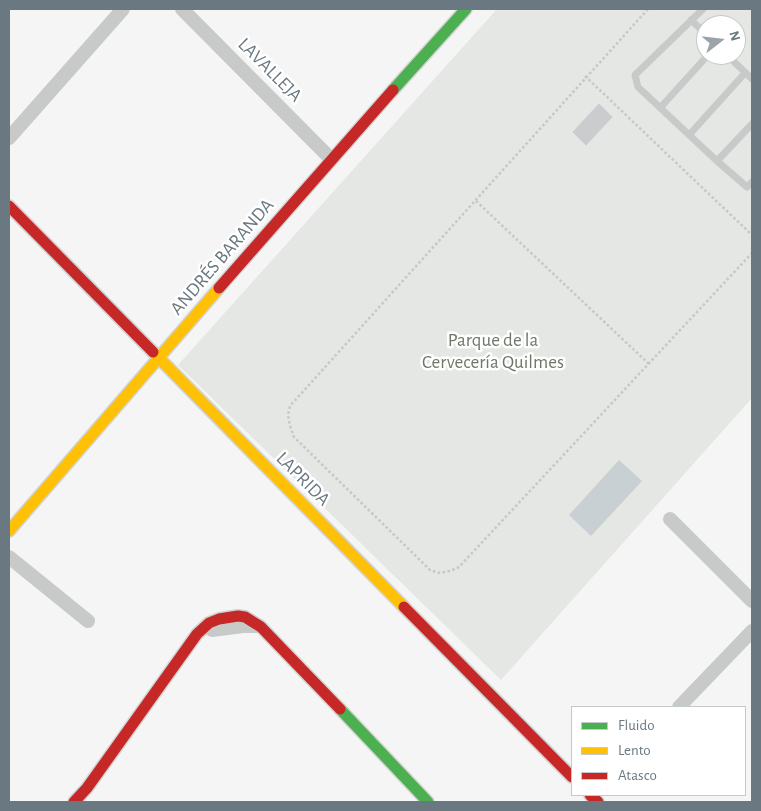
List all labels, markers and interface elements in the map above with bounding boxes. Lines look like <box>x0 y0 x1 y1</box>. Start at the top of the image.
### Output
north arrow <box>696 15 746 65</box>
text: N <box>726 30 743 43</box>
street label: LAVALLEJA <box>233 33 307 107</box>
street label: ANDRÉS BARANDA <box>165 194 279 320</box>
park label: Parque de la Cervecería Quilmes <box>422 329 564 373</box>
street label: LAPRIDA <box>271 447 335 511</box>
legend <box>571 706 746 796</box>
text: Fluido <box>618 718 655 733</box>
text: Lento <box>618 743 651 758</box>
text: Atasco <box>618 768 657 783</box>

